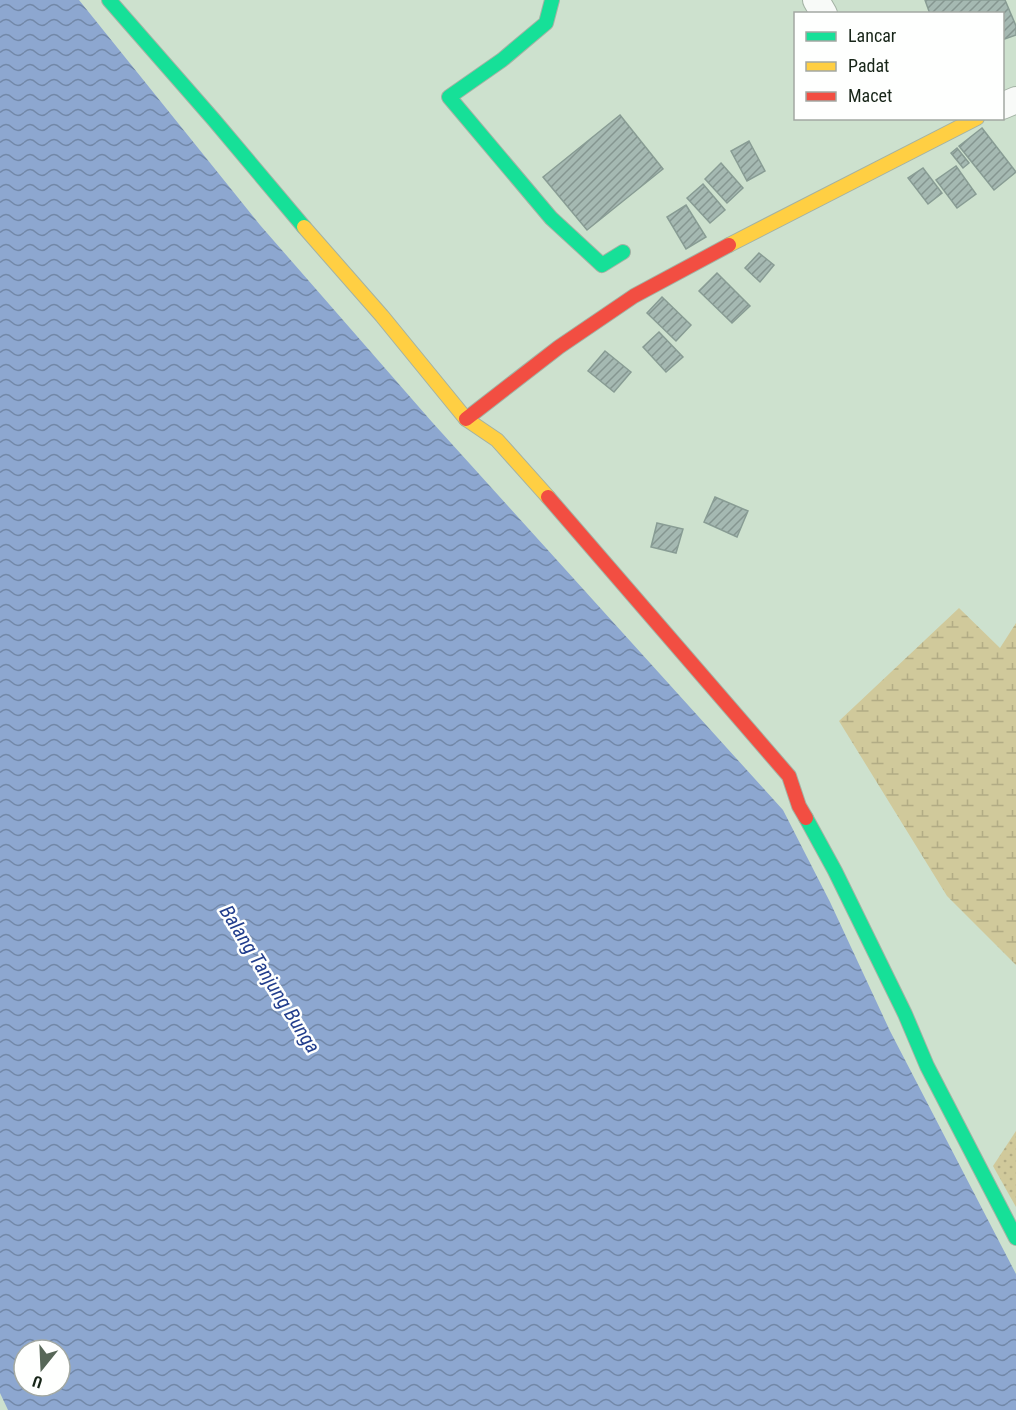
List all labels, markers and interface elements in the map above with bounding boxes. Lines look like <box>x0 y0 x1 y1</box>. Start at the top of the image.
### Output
legend <box>794 12 1004 120</box>
text: Lancar <box>848 25 897 46</box>
text: Padat <box>848 55 889 76</box>
text: Macet <box>848 85 892 106</box>
water label: Balang Tanjung Bunga <box>215 901 325 1057</box>
north arrow <box>12 1338 72 1398</box>
text: U <box>30 1371 45 1392</box>

